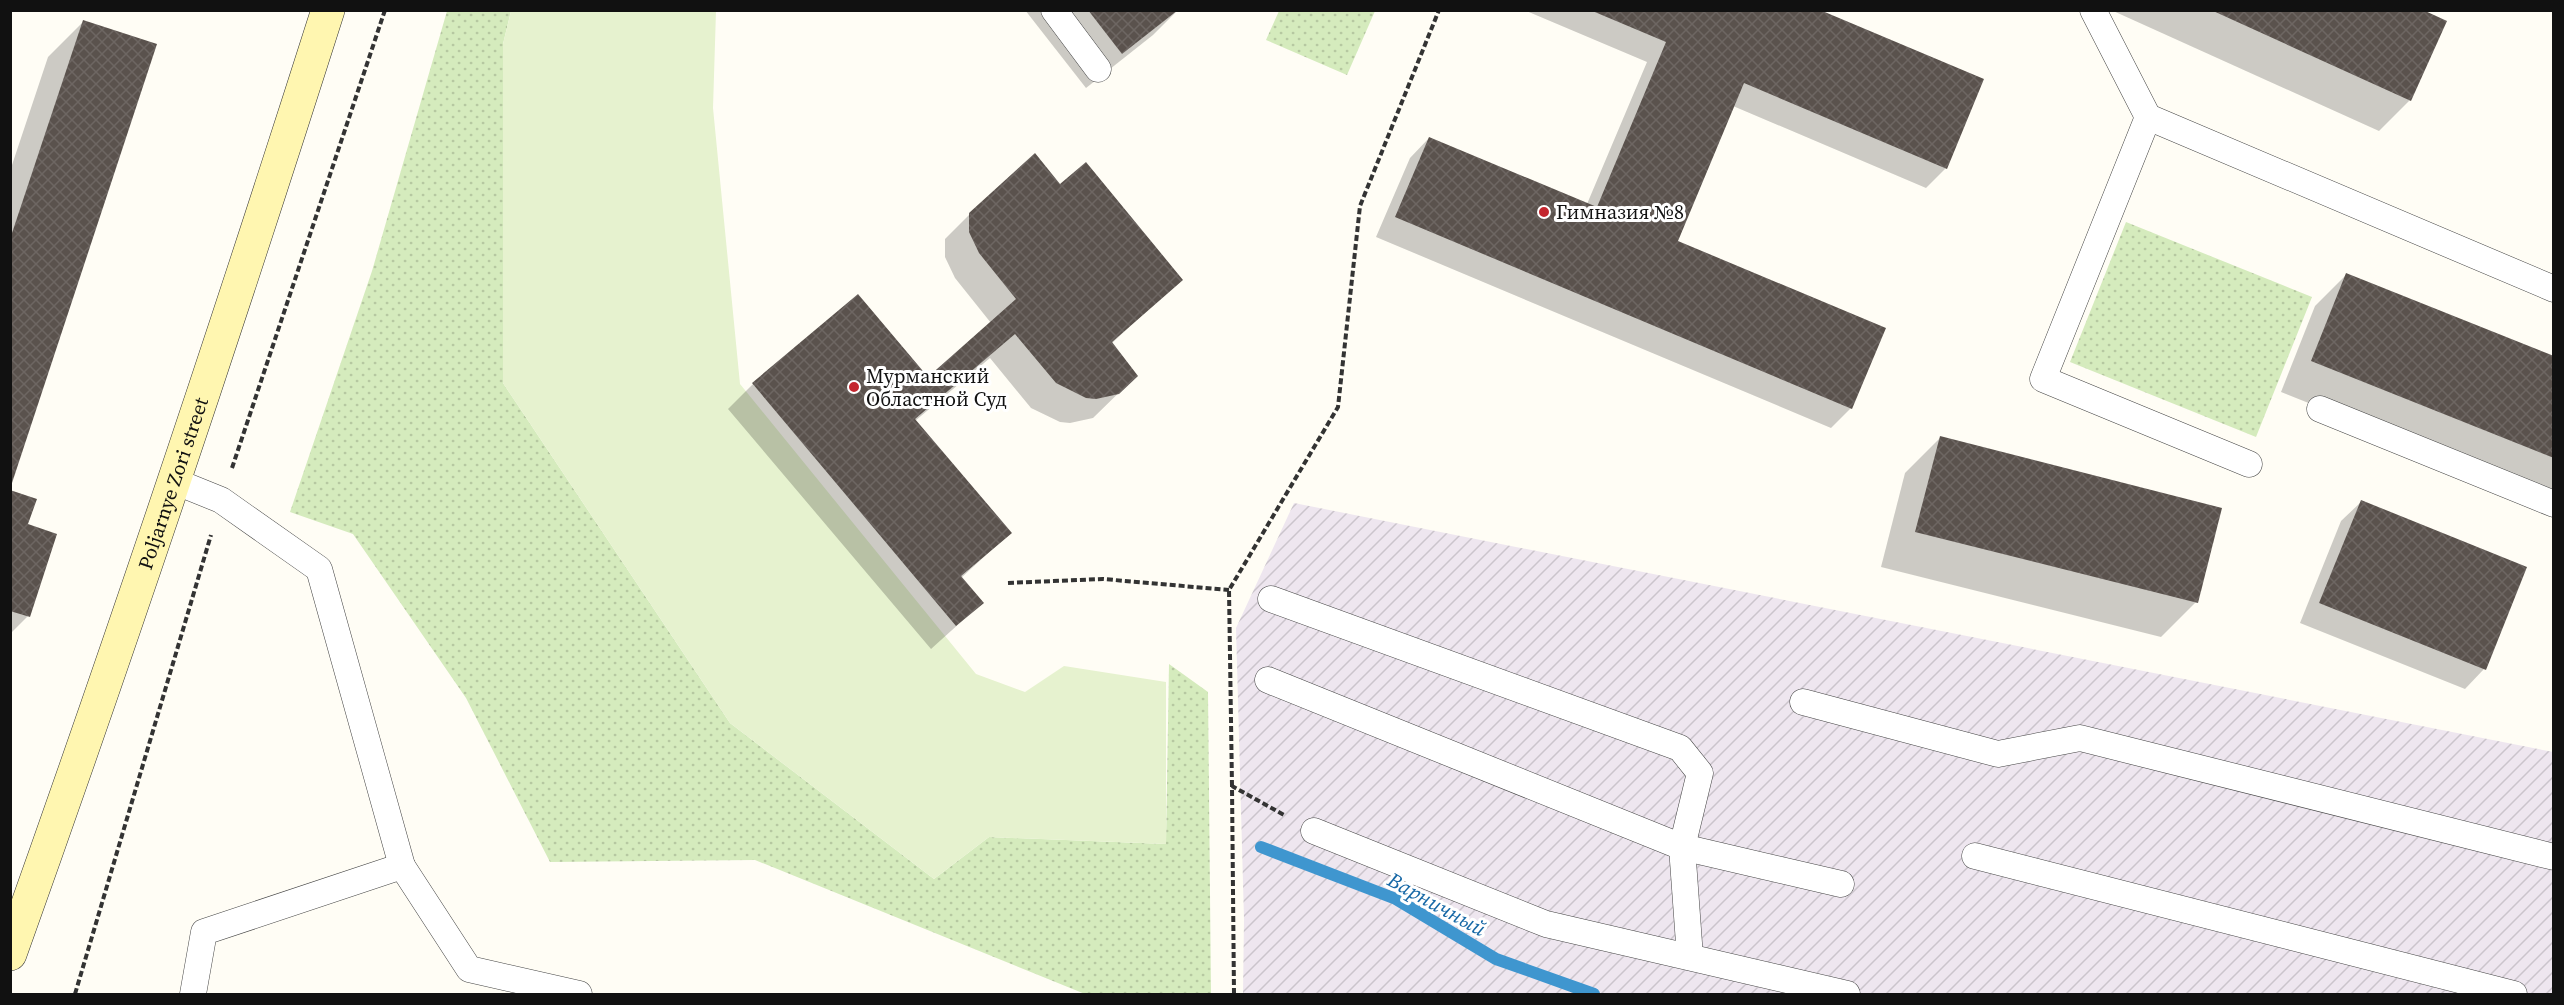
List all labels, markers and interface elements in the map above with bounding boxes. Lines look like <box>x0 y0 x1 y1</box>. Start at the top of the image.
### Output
place label: Гимназия №8 <box>1556 198 1684 226</box>
marker: Гимназия №8 <box>1537 205 1551 219</box>
place label: Мурманский Областной Суд <box>866 362 1007 413</box>
marker: Мурманский Областной Суд <box>847 380 861 394</box>
street label: Poljarnye Zori street <box>131 393 215 573</box>
water label: Варничный <box>1382 865 1492 943</box>

